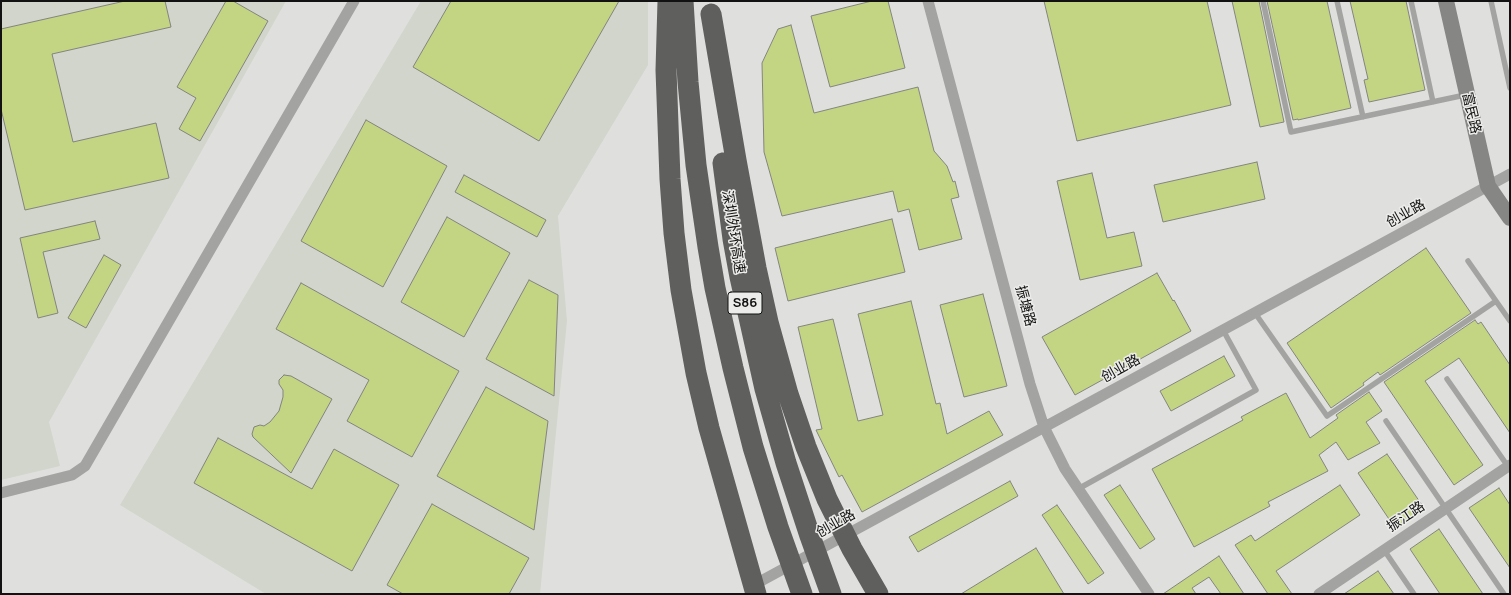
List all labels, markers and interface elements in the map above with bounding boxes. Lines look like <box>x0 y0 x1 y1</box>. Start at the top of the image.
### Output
street label: 富民路 <box>1458 91 1484 135</box>
street label: 深圳外环高速 <box>718 189 748 275</box>
street label: 创业路 <box>1384 196 1428 232</box>
street label: 振塘路 <box>1011 284 1039 328</box>
road number: S86 <box>728 292 762 314</box>
street label: 创业路 <box>1099 351 1143 387</box>
street label: 振江路 <box>1384 498 1428 536</box>
street label: 创业路 <box>814 506 858 542</box>

